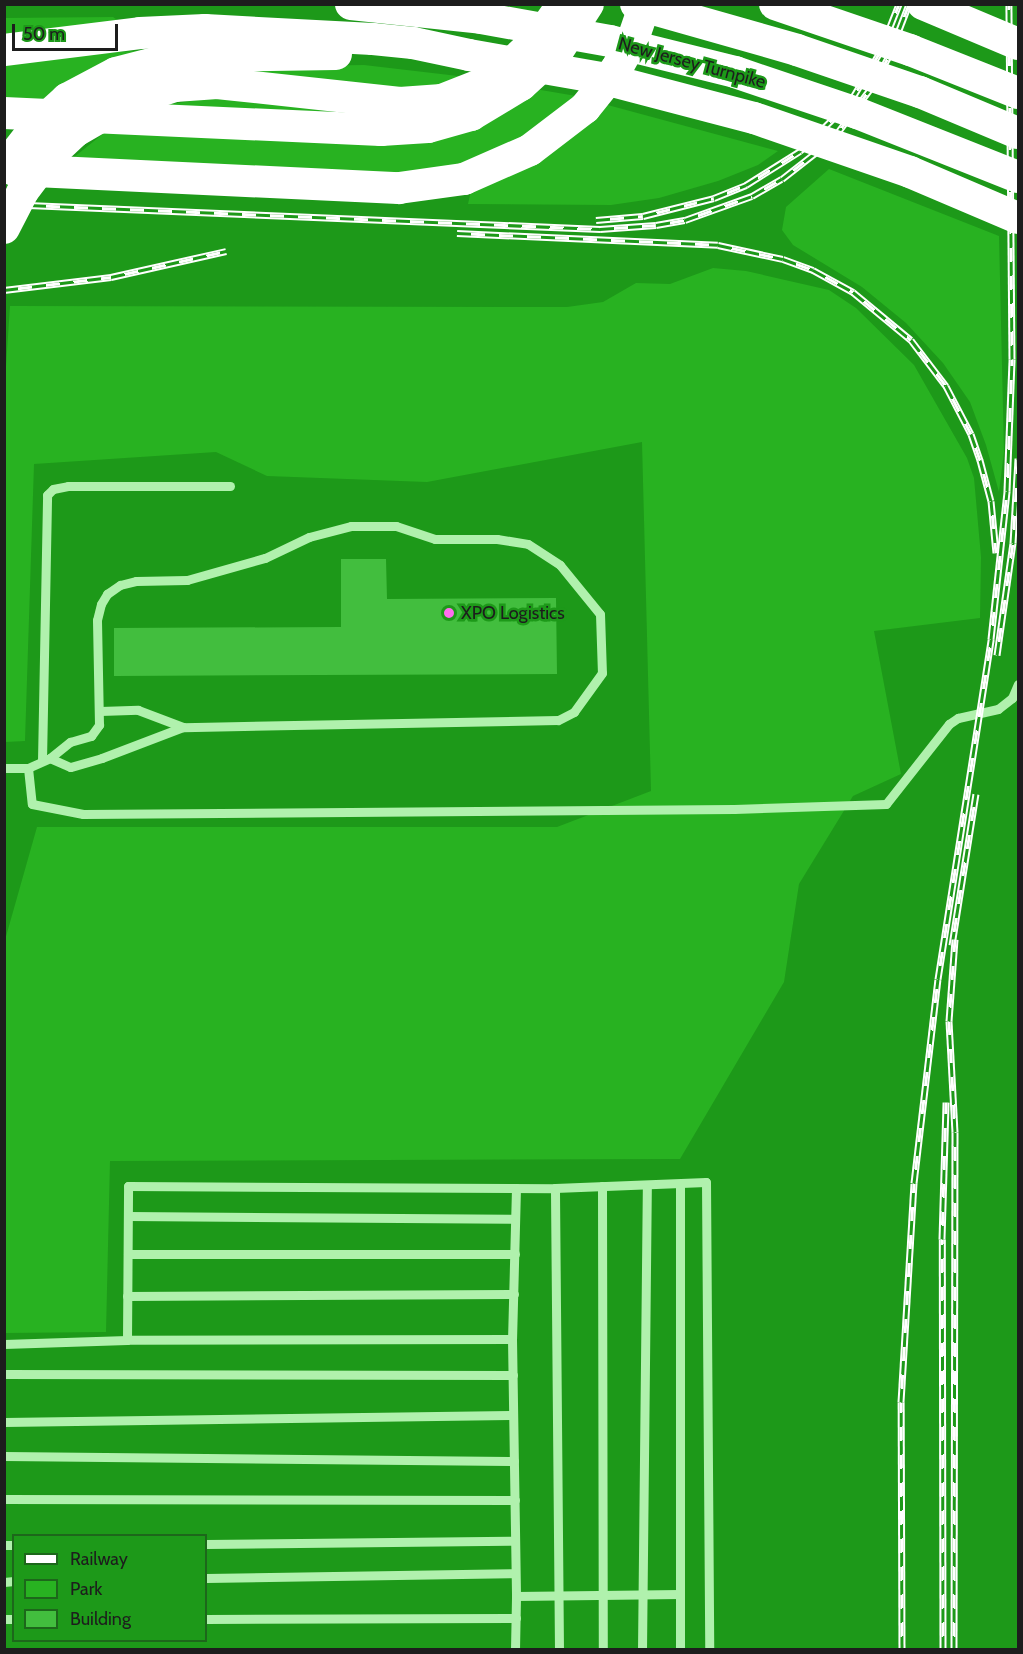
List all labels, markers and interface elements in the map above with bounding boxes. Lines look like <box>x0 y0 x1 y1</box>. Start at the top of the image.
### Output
scale bar <box>15 12 122 50</box>
text: 50 m <box>23 23 65 45</box>
street label: New Jersey Turnpike <box>616 33 768 93</box>
place label: XPO Logistics <box>461 602 565 624</box>
marker: XPO Logistics <box>442 606 456 620</box>
legend <box>12 1534 207 1642</box>
text: Railway <box>70 1548 128 1570</box>
text: Park <box>70 1578 102 1600</box>
text: Building <box>70 1608 131 1630</box>

